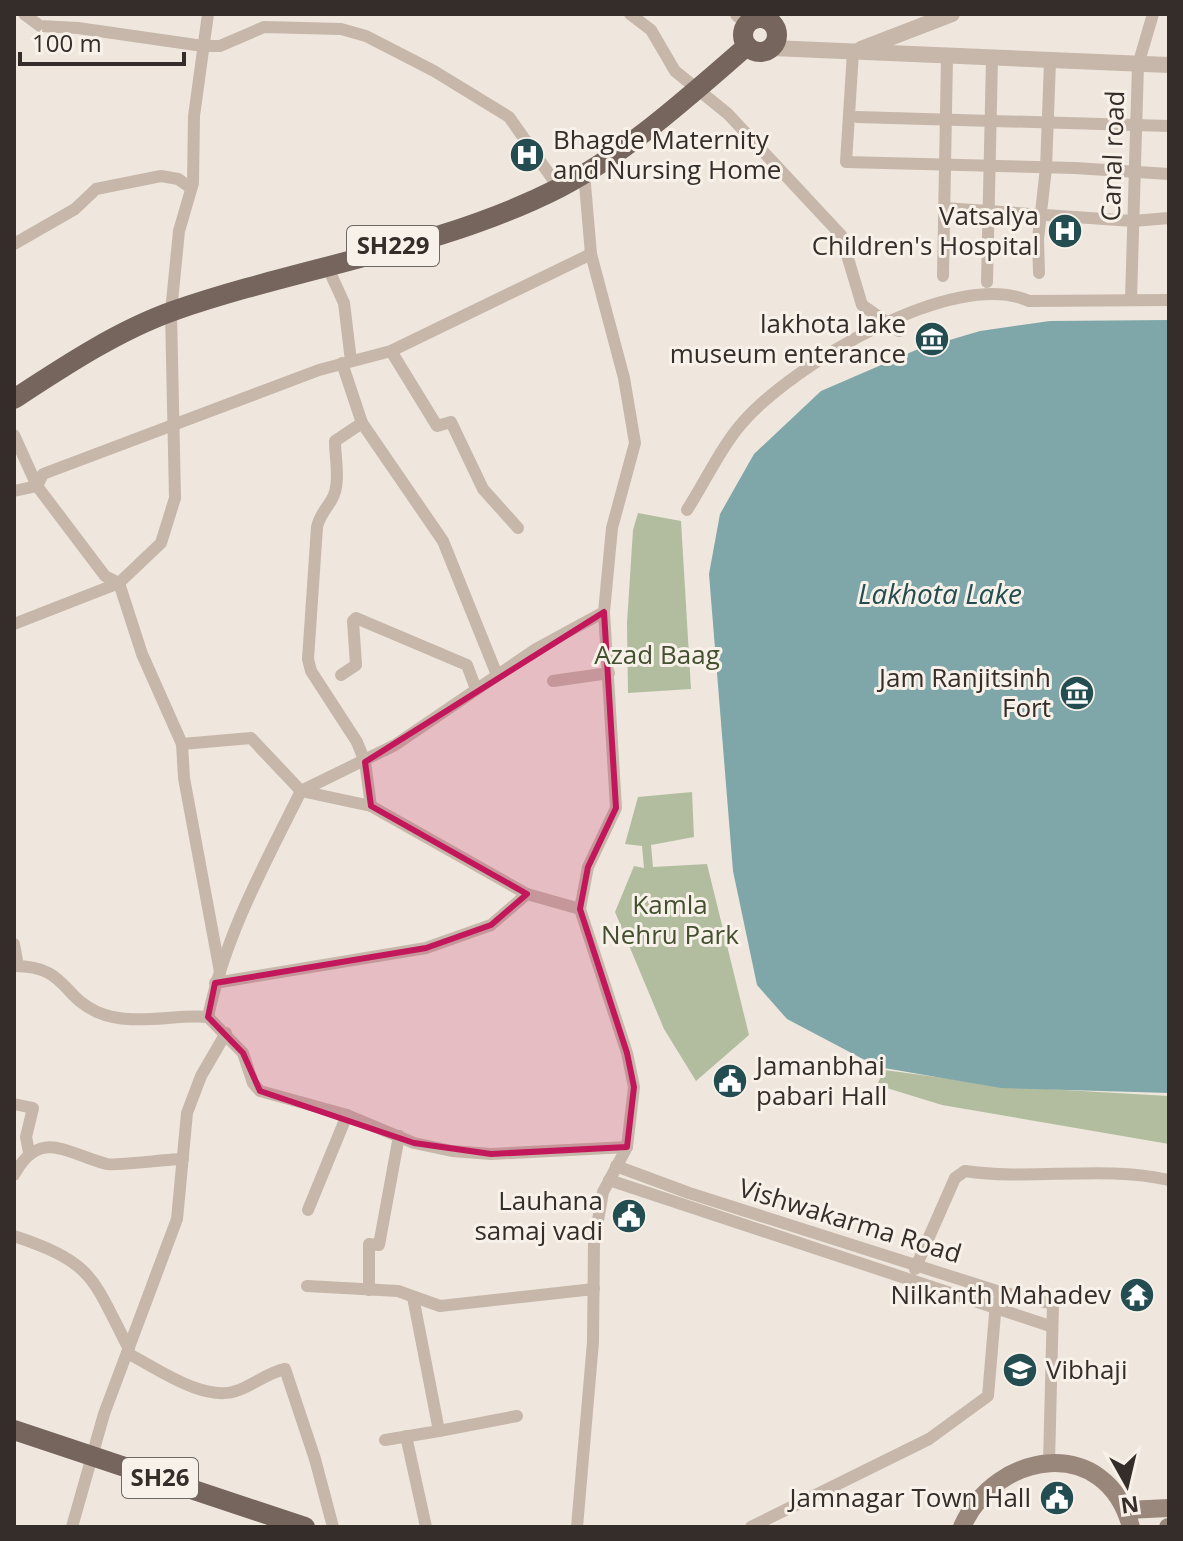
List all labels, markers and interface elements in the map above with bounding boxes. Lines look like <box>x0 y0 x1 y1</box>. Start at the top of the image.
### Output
scale bar <box>20 16 184 66</box>
text: 100 m <box>32 26 102 59</box>
street label: Canal road <box>1092 90 1132 222</box>
place label: Bhagde Maternity and Nursing Home <box>553 121 781 187</box>
hospital icon: Bhagde Maternity and Nursing Home <box>508 136 546 174</box>
place label: Vatsalya Children's Hospital <box>812 197 1039 263</box>
hospital icon: Vatsalya Children's Hospital <box>1046 212 1084 250</box>
road number: SH229 <box>347 226 439 266</box>
place label: lakhota lake museum enterance <box>670 305 906 371</box>
museum icon: lakhota lake museum enterance <box>913 320 951 358</box>
water label: Lakhota Lake <box>858 574 1022 612</box>
park label: Azad Baag <box>594 636 720 672</box>
place label: Jam Ranjitsinh Fort <box>876 659 1051 725</box>
museum icon: Jam Ranjitsinh Fort <box>1058 674 1096 712</box>
park label: Kamla Nehru Park <box>601 886 739 952</box>
place label: Jamanbhai pabari Hall <box>753 1047 887 1113</box>
public building icon: Jamanbhai pabari Hall <box>711 1062 749 1100</box>
street label: Vishwakarma Road <box>735 1169 966 1271</box>
place label: Lauhana samaj vadi <box>474 1182 603 1248</box>
public building icon: Lauhana samaj vadi <box>610 1197 648 1235</box>
place label: Nilkanth Mahadev <box>891 1276 1111 1312</box>
temple icon: Nilkanth Mahadev <box>1118 1276 1156 1314</box>
school or university icon: Vibhaji <box>1001 1351 1039 1389</box>
place label: Vibhaji <box>1046 1351 1128 1387</box>
north arrow <box>1087 1445 1167 1525</box>
road number: SH26 <box>122 1458 198 1498</box>
place label: Jamnagar Town Hall <box>787 1479 1031 1515</box>
public building icon: Jamnagar Town Hall <box>1038 1479 1076 1517</box>
text: N <box>1119 1490 1141 1522</box>

